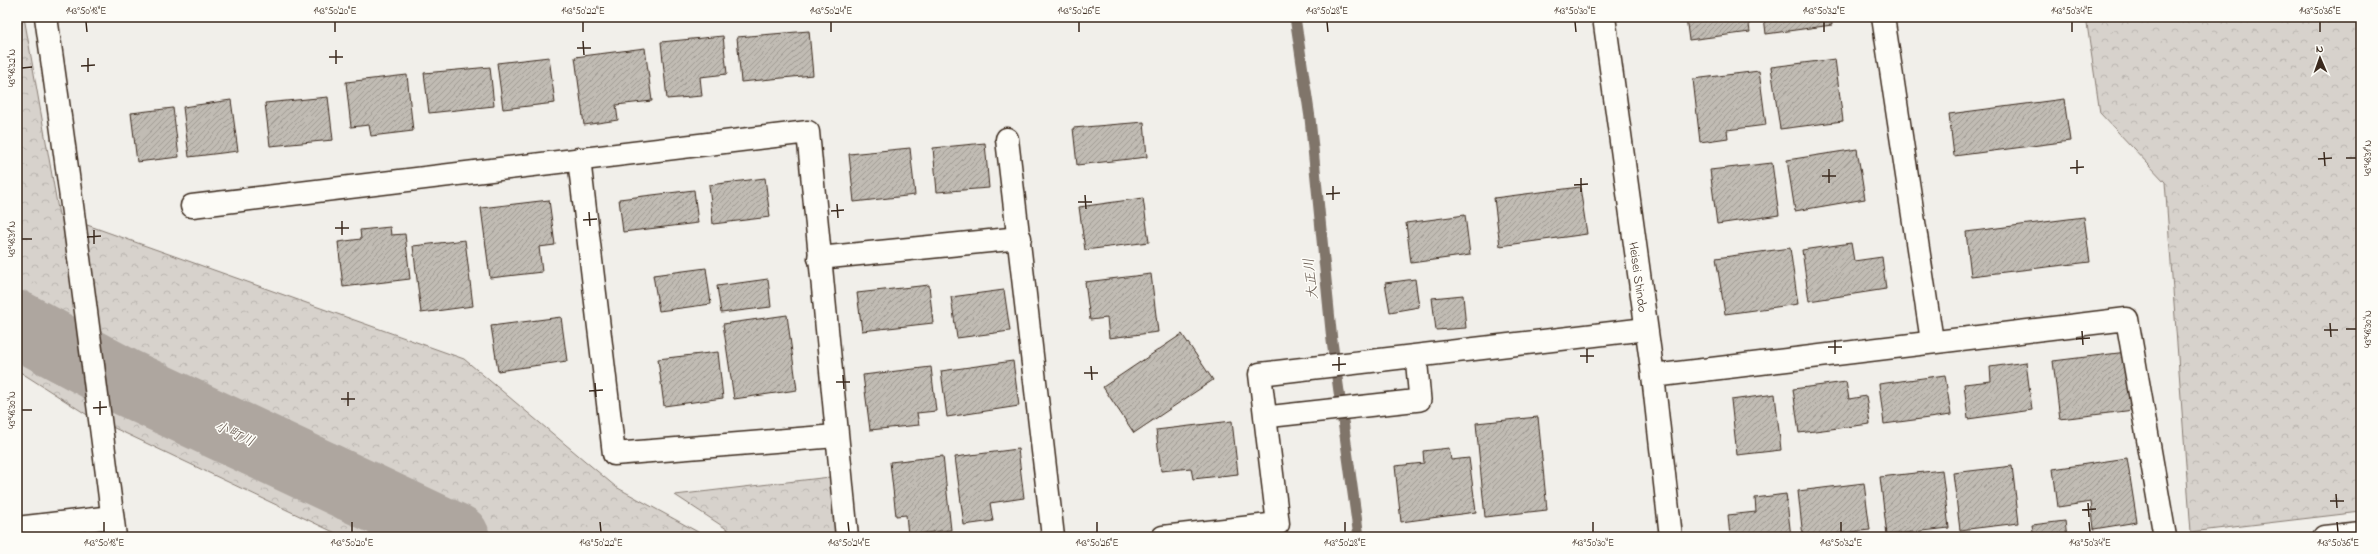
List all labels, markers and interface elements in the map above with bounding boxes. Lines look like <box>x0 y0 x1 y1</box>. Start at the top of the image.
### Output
text: 143°50'18"E <box>66 4 106 19</box>
text: 143°50'20"E <box>314 4 356 19</box>
text: 143°50'22"E <box>561 4 605 19</box>
text: 143°50'24"E <box>810 4 852 19</box>
text: 143°50'26"E <box>1058 4 1100 19</box>
text: 143°50'28"E <box>1306 4 1348 19</box>
text: 143°50'30"E <box>1554 4 1596 19</box>
text: 143°50'32"E <box>1803 4 1845 19</box>
text: 143°50'34"E <box>2051 4 2093 19</box>
text: 143°50'36"E <box>2299 4 2341 19</box>
north arrow <box>2300 38 2340 78</box>
text: N <box>2316 41 2324 57</box>
text: 43°48'32"N <box>5 49 20 87</box>
text: 43°48'31"N <box>2361 140 2376 176</box>
text: 43°48'31"N <box>5 221 20 257</box>
street label: Heisei Shindo <box>1623 241 1652 314</box>
water label: 大正川 <box>1299 257 1324 301</box>
text: 43°48'30"N <box>2361 310 2376 348</box>
text: 43°48'30"N <box>5 391 20 429</box>
water label: 小町川 <box>211 416 258 453</box>
text: 143°50'18"E <box>84 536 124 551</box>
text: 143°50'20"E <box>331 536 373 551</box>
text: 143°50'22"E <box>579 536 623 551</box>
text: 143°50'24"E <box>828 536 870 551</box>
text: 143°50'26"E <box>1076 536 1118 551</box>
text: 143°50'28"E <box>1324 536 1366 551</box>
text: 143°50'30"E <box>1572 536 1614 551</box>
text: 143°50'32"E <box>1820 536 1862 551</box>
text: 143°50'34"E <box>2069 536 2111 551</box>
text: 143°50'36"E <box>2317 536 2359 551</box>

